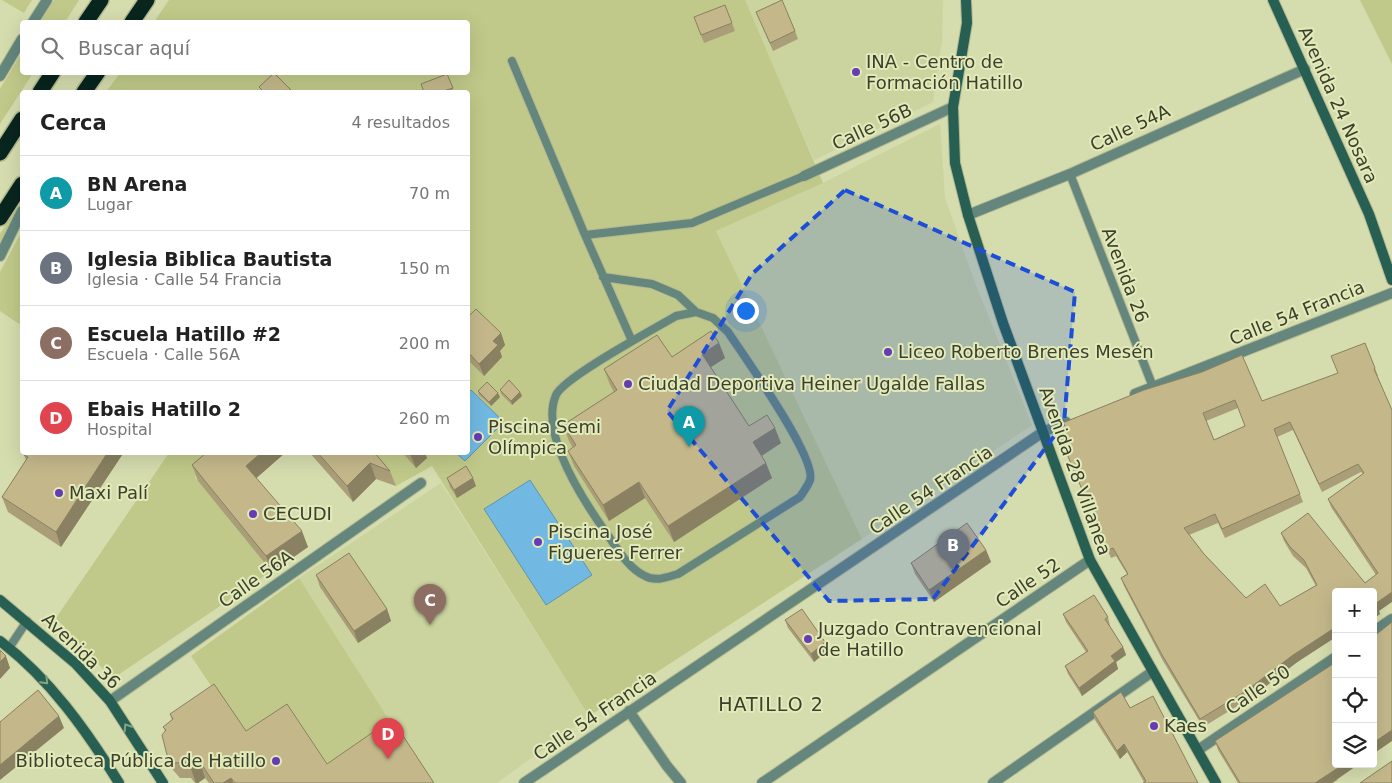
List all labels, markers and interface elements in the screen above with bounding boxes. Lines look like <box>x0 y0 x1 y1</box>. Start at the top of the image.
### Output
search box <box>20 20 470 75</box>
street label: Avenida 24 Nosara <box>1294 23 1383 186</box>
icon: search <box>38 34 66 62</box>
text: Buscar aquí <box>78 37 190 59</box>
place label: INA - Centro de Formación Hatillo <box>866 51 1023 93</box>
marker: INA - Centro de Formación Hatillo <box>850 66 862 78</box>
street label: Calle 56B <box>829 99 915 154</box>
street label: Calle 54A <box>1087 100 1174 155</box>
text: Cerca <box>40 111 107 135</box>
text: 4 resultados <box>351 113 450 132</box>
text: BN Arena <box>87 173 187 195</box>
text: A <box>50 184 62 203</box>
text: 70 m <box>409 184 450 203</box>
text: Lugar <box>87 195 132 214</box>
street label: Avenida 26 <box>1098 224 1153 325</box>
text: Iglesia Biblica Bautista <box>87 248 332 270</box>
text: B <box>50 259 62 278</box>
text: 150 m <box>399 259 450 278</box>
text: Iglesia · Calle 54 Francia <box>87 270 282 289</box>
street label: Calle 54 Francia <box>1226 276 1367 349</box>
your location <box>733 298 759 324</box>
text: Escuela Hatillo #2 <box>87 323 281 345</box>
text: C <box>50 334 62 353</box>
text: 200 m <box>399 334 450 353</box>
place label: Liceo Roberto Brenes Mesén <box>898 341 1154 362</box>
text: Escuela · Calle 56A <box>87 345 240 364</box>
marker: Liceo Roberto Brenes Mesén <box>882 346 894 358</box>
place label: Ciudad Deportiva Heiner Ugalde Fallas <box>638 373 985 394</box>
marker: Ciudad Deportiva Heiner Ugalde Fallas <box>622 378 634 390</box>
street label: Avenida 28 Villanea <box>1035 384 1116 558</box>
text: Ebais Hatillo 2 <box>87 398 241 420</box>
pin: A <box>673 406 705 447</box>
text: D <box>49 409 63 428</box>
text: 260 m <box>399 409 450 428</box>
place label: Piscina Semi Olímpica <box>488 416 601 458</box>
text: Hospital <box>87 420 152 439</box>
marker: Piscina Semi Olímpica <box>472 431 484 443</box>
street label: Calle 54 Francia <box>865 441 996 539</box>
place label: Maxi Palí <box>69 482 149 503</box>
marker: Maxi Palí <box>53 487 65 499</box>
place label: CECUDI <box>263 503 332 524</box>
marker: CECUDI <box>247 508 259 520</box>
place label: Piscina José Figueres Ferrer <box>548 521 683 563</box>
pin: B <box>937 529 969 570</box>
marker: Piscina José Figueres Ferrer <box>532 536 544 548</box>
street label: Calle 56A <box>215 545 297 612</box>
street label: Calle 52 <box>991 553 1064 612</box>
pin: C <box>414 584 446 625</box>
map controls <box>1332 588 1377 768</box>
button: + <box>1332 588 1377 633</box>
street label: Avenida 36 <box>38 608 125 693</box>
place label: Juzgado Contravencional de Hatillo <box>817 618 1042 660</box>
marker: Juzgado Contravencional de Hatillo <box>802 633 814 645</box>
button: − <box>1332 633 1377 678</box>
street label: Calle 50 <box>1221 660 1294 719</box>
street label: Calle 54 Francia <box>529 667 660 765</box>
one-way arrow <box>39 675 48 684</box>
button: locate <box>1332 678 1377 723</box>
district label: HATILLO 2 <box>718 693 824 715</box>
place label: Kaes <box>1164 715 1207 736</box>
pin: D <box>372 718 404 759</box>
marker: Kaes <box>1148 720 1160 732</box>
button: layers <box>1332 723 1377 768</box>
one-way arrow <box>123 724 133 733</box>
place label: Biblioteca Pública de Hatillo <box>16 750 266 771</box>
marker: Biblioteca Pública de Hatillo <box>270 755 282 767</box>

